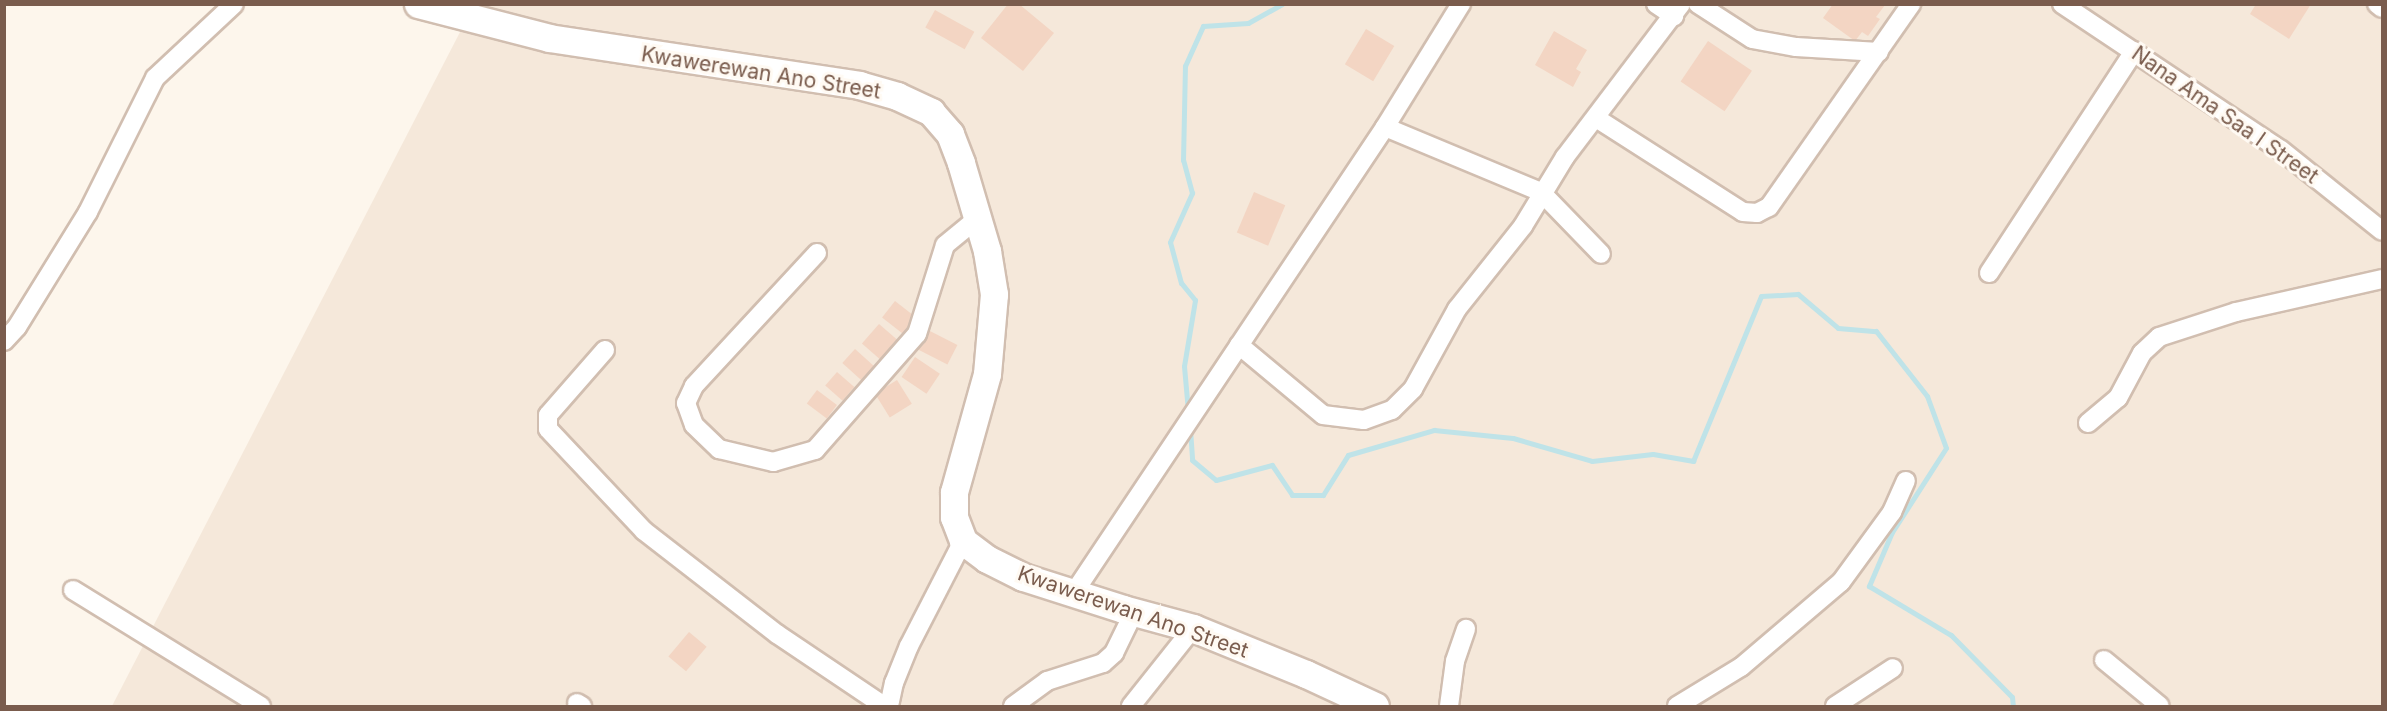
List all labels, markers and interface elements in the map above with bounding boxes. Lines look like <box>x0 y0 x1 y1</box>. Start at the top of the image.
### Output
street label: Nana Ama Saa I Street <box>2127 41 2323 189</box>
street label: Kwawerewan Ano Street <box>639 42 883 104</box>
street label: Kwawerewan Ano Street <box>1014 561 1252 663</box>

